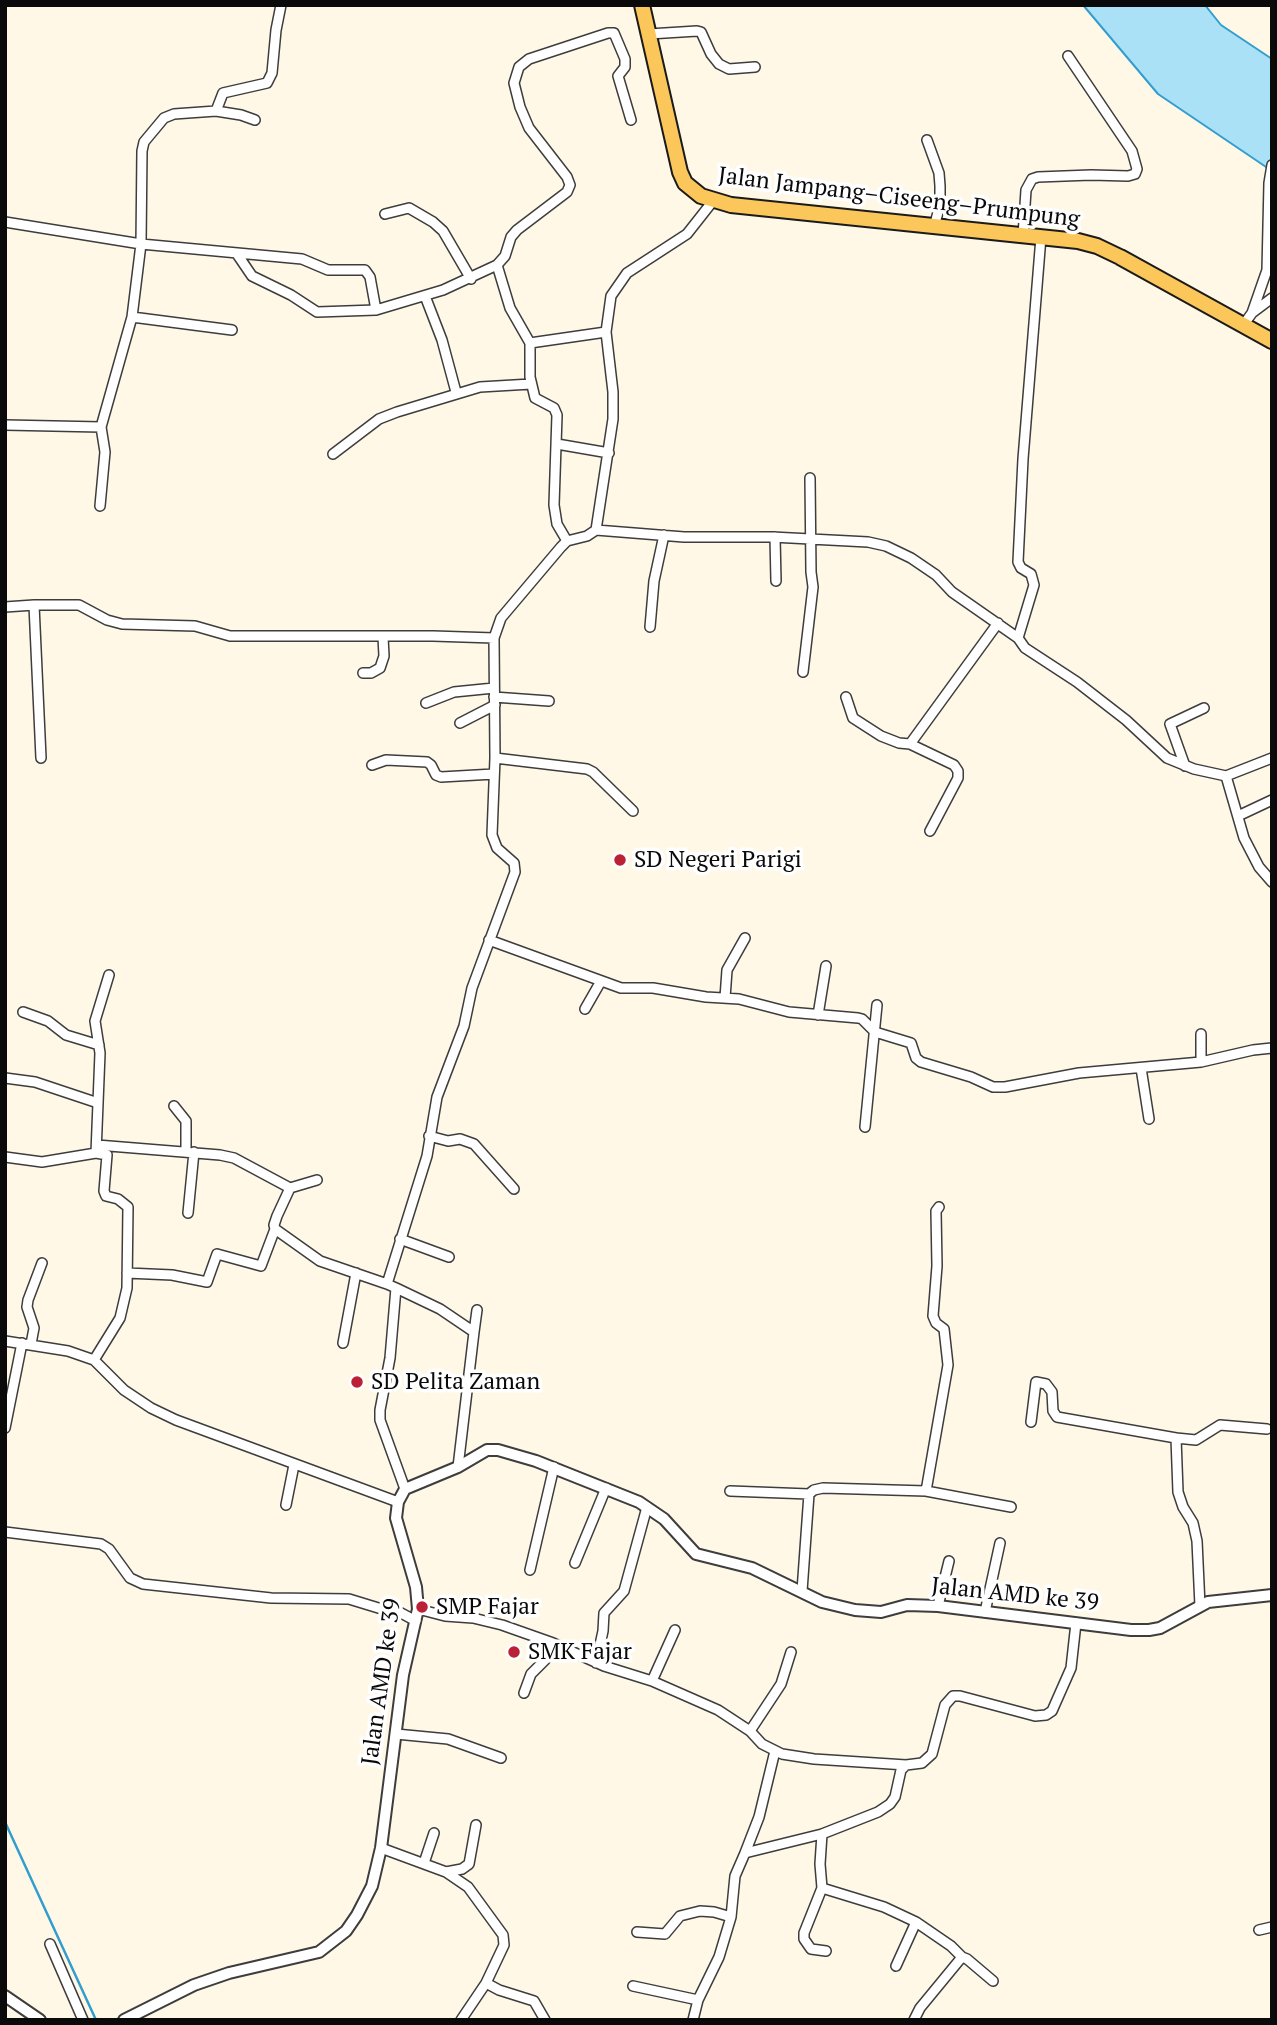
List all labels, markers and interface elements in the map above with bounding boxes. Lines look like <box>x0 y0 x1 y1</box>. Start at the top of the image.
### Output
street label: Jalan Jampang–Ciseeng–Prumpung <box>717 162 1081 234</box>
place label: SD Negeri Parigi <box>634 846 802 874</box>
marker: SD Negeri Parigi <box>612 852 628 868</box>
place label: SD Pelita Zaman <box>371 1368 540 1396</box>
marker: SD Pelita Zaman <box>349 1374 365 1390</box>
street label: Jalan AMD ke 39 <box>930 1572 1100 1618</box>
place label: SMP Fajar <box>436 1593 539 1621</box>
street label: Jalan AMD ke 39 <box>357 1597 407 1767</box>
marker: SMP Fajar <box>414 1599 430 1615</box>
place label: SMK Fajar <box>528 1638 632 1666</box>
marker: SMK Fajar <box>506 1644 522 1660</box>

